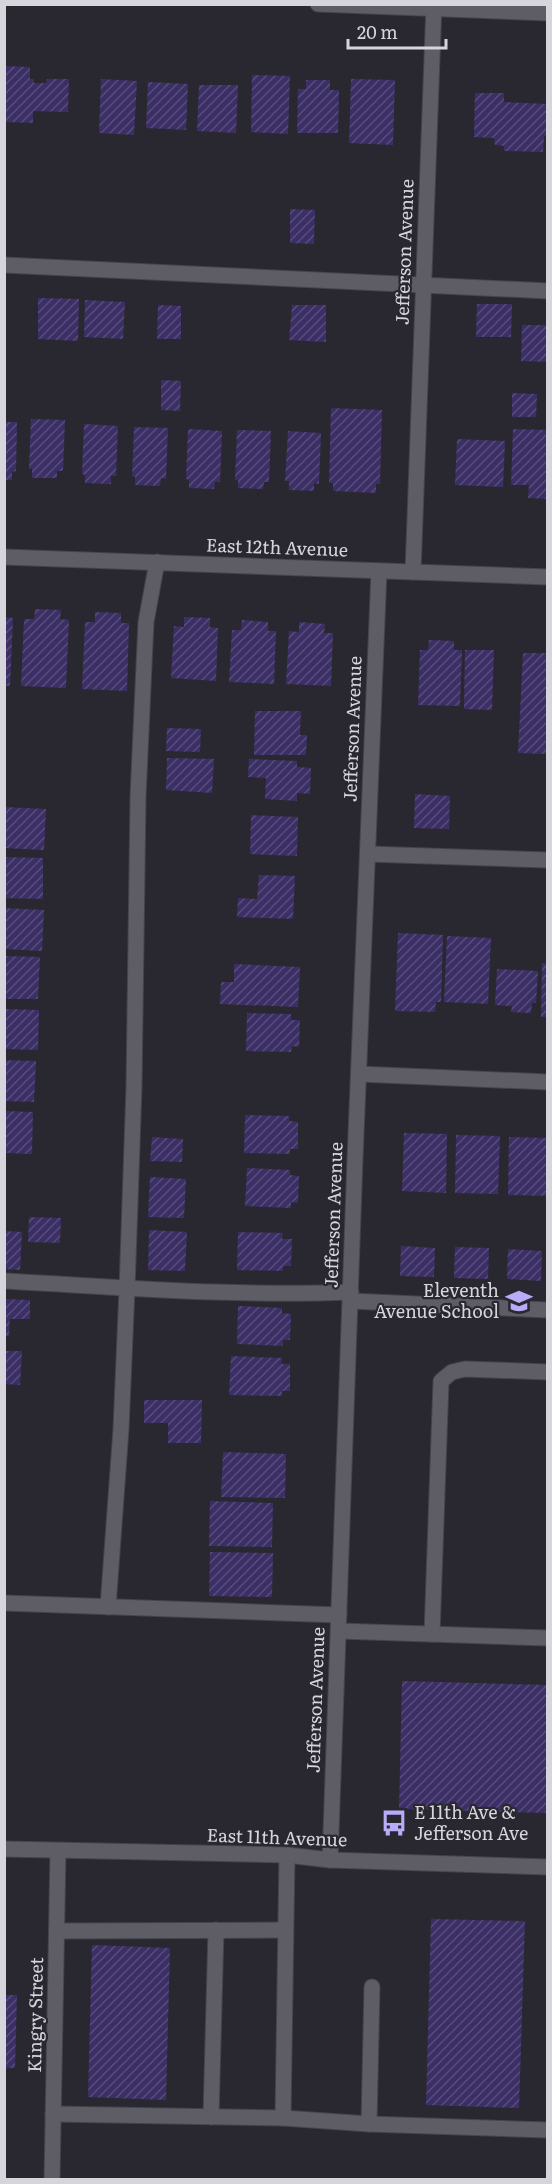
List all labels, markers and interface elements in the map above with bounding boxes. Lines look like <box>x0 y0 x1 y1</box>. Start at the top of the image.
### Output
scale bar <box>348 12 446 50</box>
text: 20 m <box>357 18 398 45</box>
street label: Jefferson Avenue <box>387 178 420 326</box>
street label: East 12th Avenue <box>205 531 349 562</box>
street label: Jefferson Avenue <box>335 655 368 803</box>
street label: Jefferson Avenue <box>316 1141 349 1289</box>
place label: Eleventh Avenue School <box>374 1276 499 1324</box>
school or university icon: Eleventh Avenue School <box>504 1286 534 1316</box>
street label: Jefferson Avenue <box>298 1626 331 1774</box>
place label: E 11th Ave & Jefferson Ave <box>414 1798 528 1846</box>
bus stop icon: E 11th Ave & Jefferson Ave <box>379 1808 409 1838</box>
street label: East 11th Avenue <box>206 1821 348 1852</box>
street label: Kingry Street <box>20 1956 49 2073</box>

